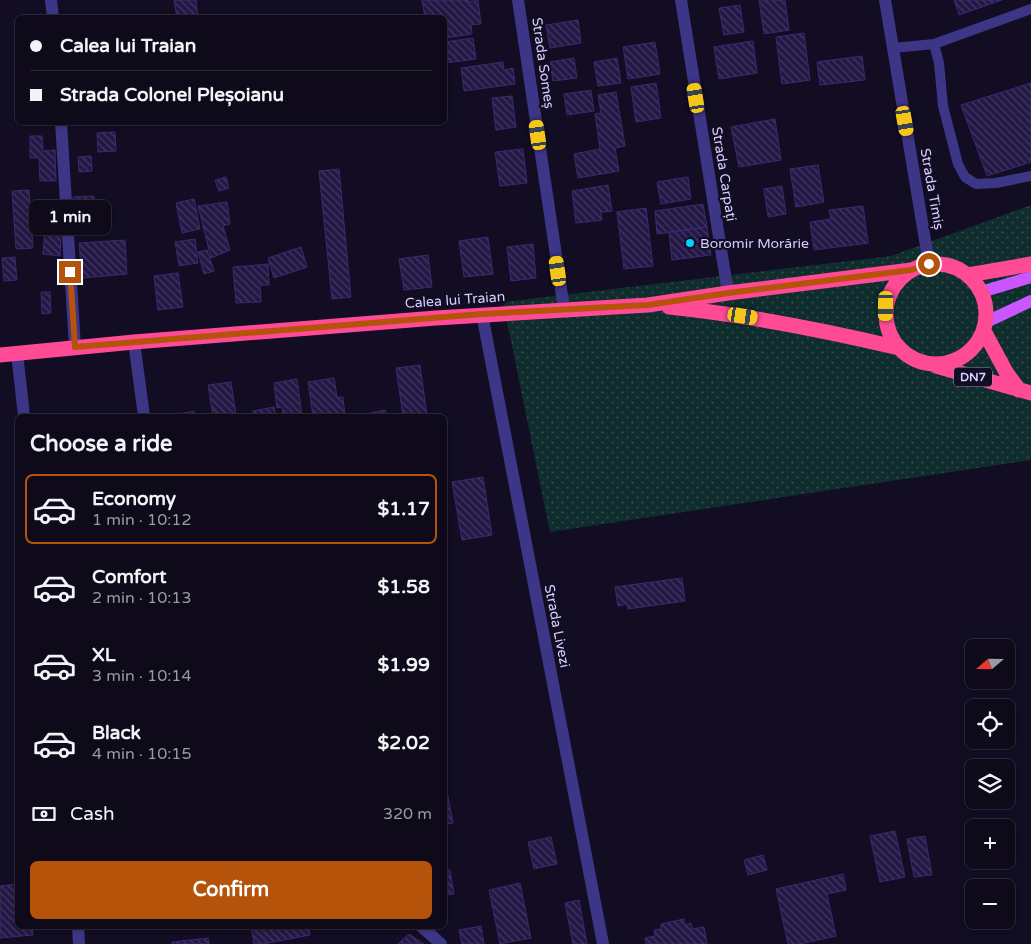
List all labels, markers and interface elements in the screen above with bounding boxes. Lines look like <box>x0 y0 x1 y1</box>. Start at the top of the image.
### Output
street label: Strada Someș <box>528 16 558 110</box>
text: Calea lui Traian <box>60 35 196 57</box>
car <box>686 82 705 114</box>
text: Strada Colonel Pleșoianu <box>60 84 284 106</box>
car <box>895 105 914 137</box>
car <box>528 119 547 151</box>
street label: Strada Carpați <box>708 125 740 223</box>
street label: Strada Timiș <box>916 147 948 231</box>
callout: 1 min <box>29 200 111 234</box>
text: 1 min <box>49 207 91 227</box>
place label: Boromir Morărie <box>700 235 809 252</box>
marker: Boromir Morărie <box>684 237 696 249</box>
route start <box>918 253 940 275</box>
car <box>548 255 567 287</box>
route end <box>59 261 81 283</box>
street label: Calea lui Traian <box>404 288 506 312</box>
car <box>878 291 893 321</box>
car <box>727 306 758 326</box>
road number: DN7 <box>954 368 992 387</box>
text: Choose a ride <box>30 431 173 457</box>
icon: car <box>32 487 77 532</box>
text: Economy <box>92 488 176 510</box>
text: $1.17 <box>378 498 430 520</box>
text: 1 min · 10:12 <box>92 510 191 530</box>
icon: car <box>32 565 77 610</box>
text: Comfort <box>92 566 166 588</box>
text: $1.58 <box>378 576 430 598</box>
street label: Strada Livezi <box>541 583 573 669</box>
text: 2 min · 10:13 <box>92 588 191 608</box>
north arrow <box>965 639 1015 689</box>
map controls <box>965 639 1015 929</box>
icon: car <box>32 643 77 688</box>
text: XL <box>92 644 116 666</box>
text: $1.99 <box>378 654 430 676</box>
text: 3 min · 10:14 <box>92 666 191 686</box>
button: locate <box>965 699 1015 749</box>
icon: car <box>32 721 77 766</box>
text: Black <box>92 722 141 744</box>
text: $2.02 <box>378 732 430 754</box>
text: 4 min · 10:15 <box>92 744 191 764</box>
button: layers <box>965 759 1015 809</box>
icon: cash <box>30 800 58 828</box>
text: Cash <box>70 803 115 825</box>
text: 320 m <box>383 804 432 824</box>
button: + <box>965 819 1015 869</box>
button: Confirm <box>30 861 432 919</box>
button: − <box>965 879 1015 929</box>

